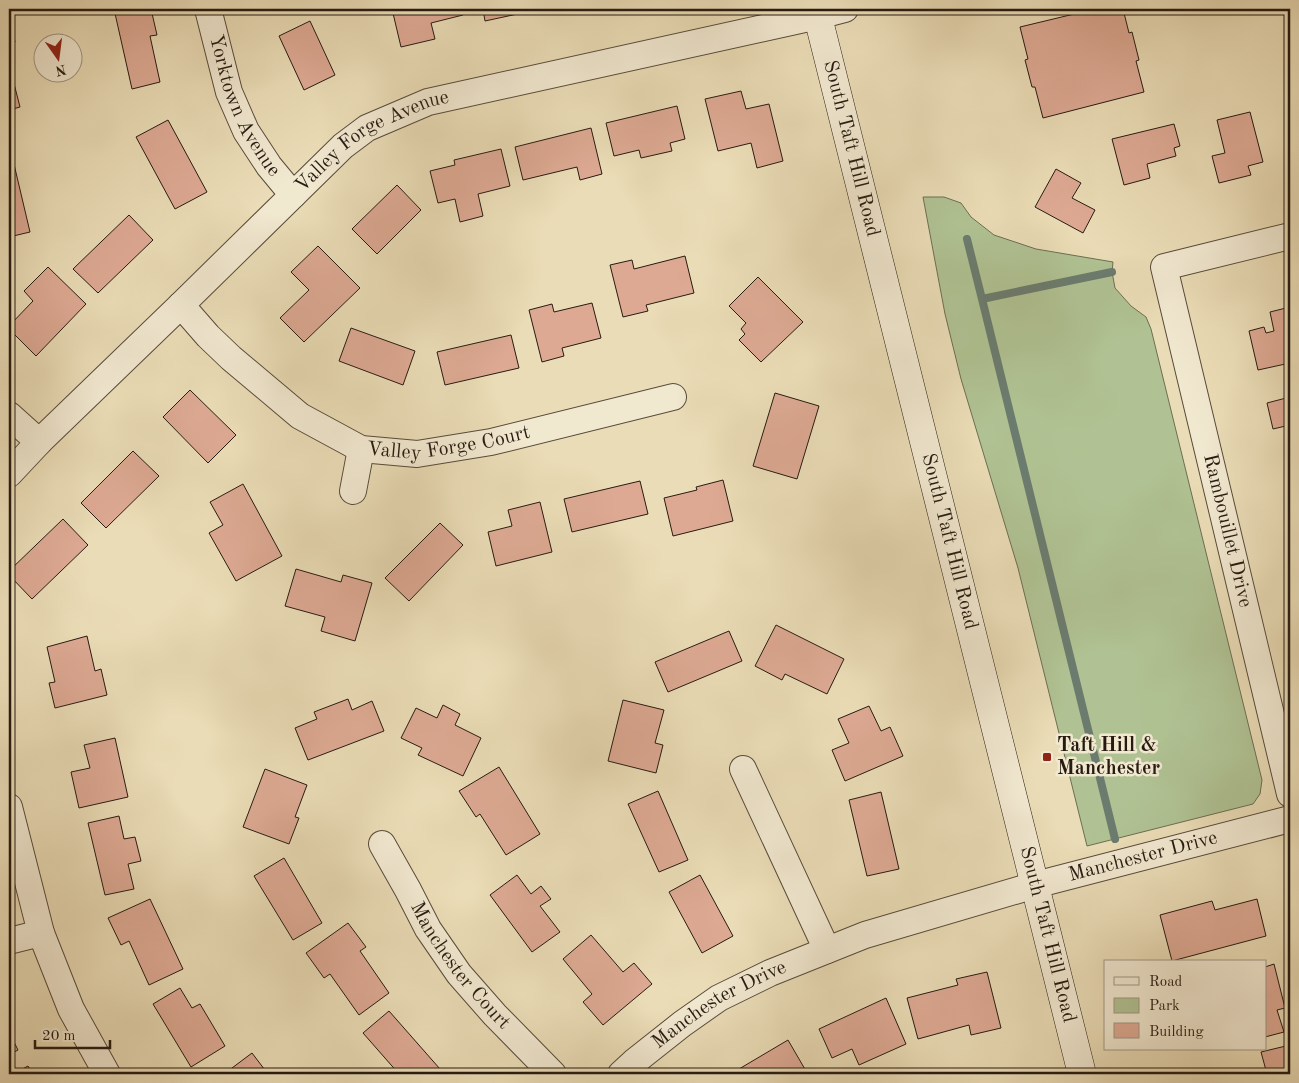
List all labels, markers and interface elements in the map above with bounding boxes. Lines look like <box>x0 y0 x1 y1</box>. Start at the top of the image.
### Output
north arrow <box>32 32 82 82</box>
street label: Yorktown Avenue <box>205 33 284 181</box>
street label: South Taft Hill Road <box>819 58 883 239</box>
text: N <box>54 62 68 78</box>
street label: Valley Forge Avenue <box>292 88 451 196</box>
street label: Valley Forge Court <box>366 423 532 464</box>
street label: South Taft Hill Road <box>917 451 981 632</box>
street label: Rambouillet Drive <box>1199 452 1255 610</box>
place label: Taft Hill & Manchester <box>1057 736 1160 779</box>
marker: Taft Hill & Manchester <box>1041 751 1053 763</box>
street label: Manchester Drive <box>1066 828 1220 886</box>
street label: South Taft Hill Road <box>1016 844 1079 1025</box>
street label: Manchester Court <box>406 899 514 1034</box>
street label: Manchester Drive <box>649 958 789 1053</box>
legend <box>1104 960 1266 1050</box>
text: Road <box>1149 975 1183 990</box>
text: Park <box>1149 999 1180 1014</box>
scale bar <box>35 1018 110 1050</box>
text: Building <box>1149 1025 1204 1040</box>
text: 20 m <box>42 1029 76 1044</box>

